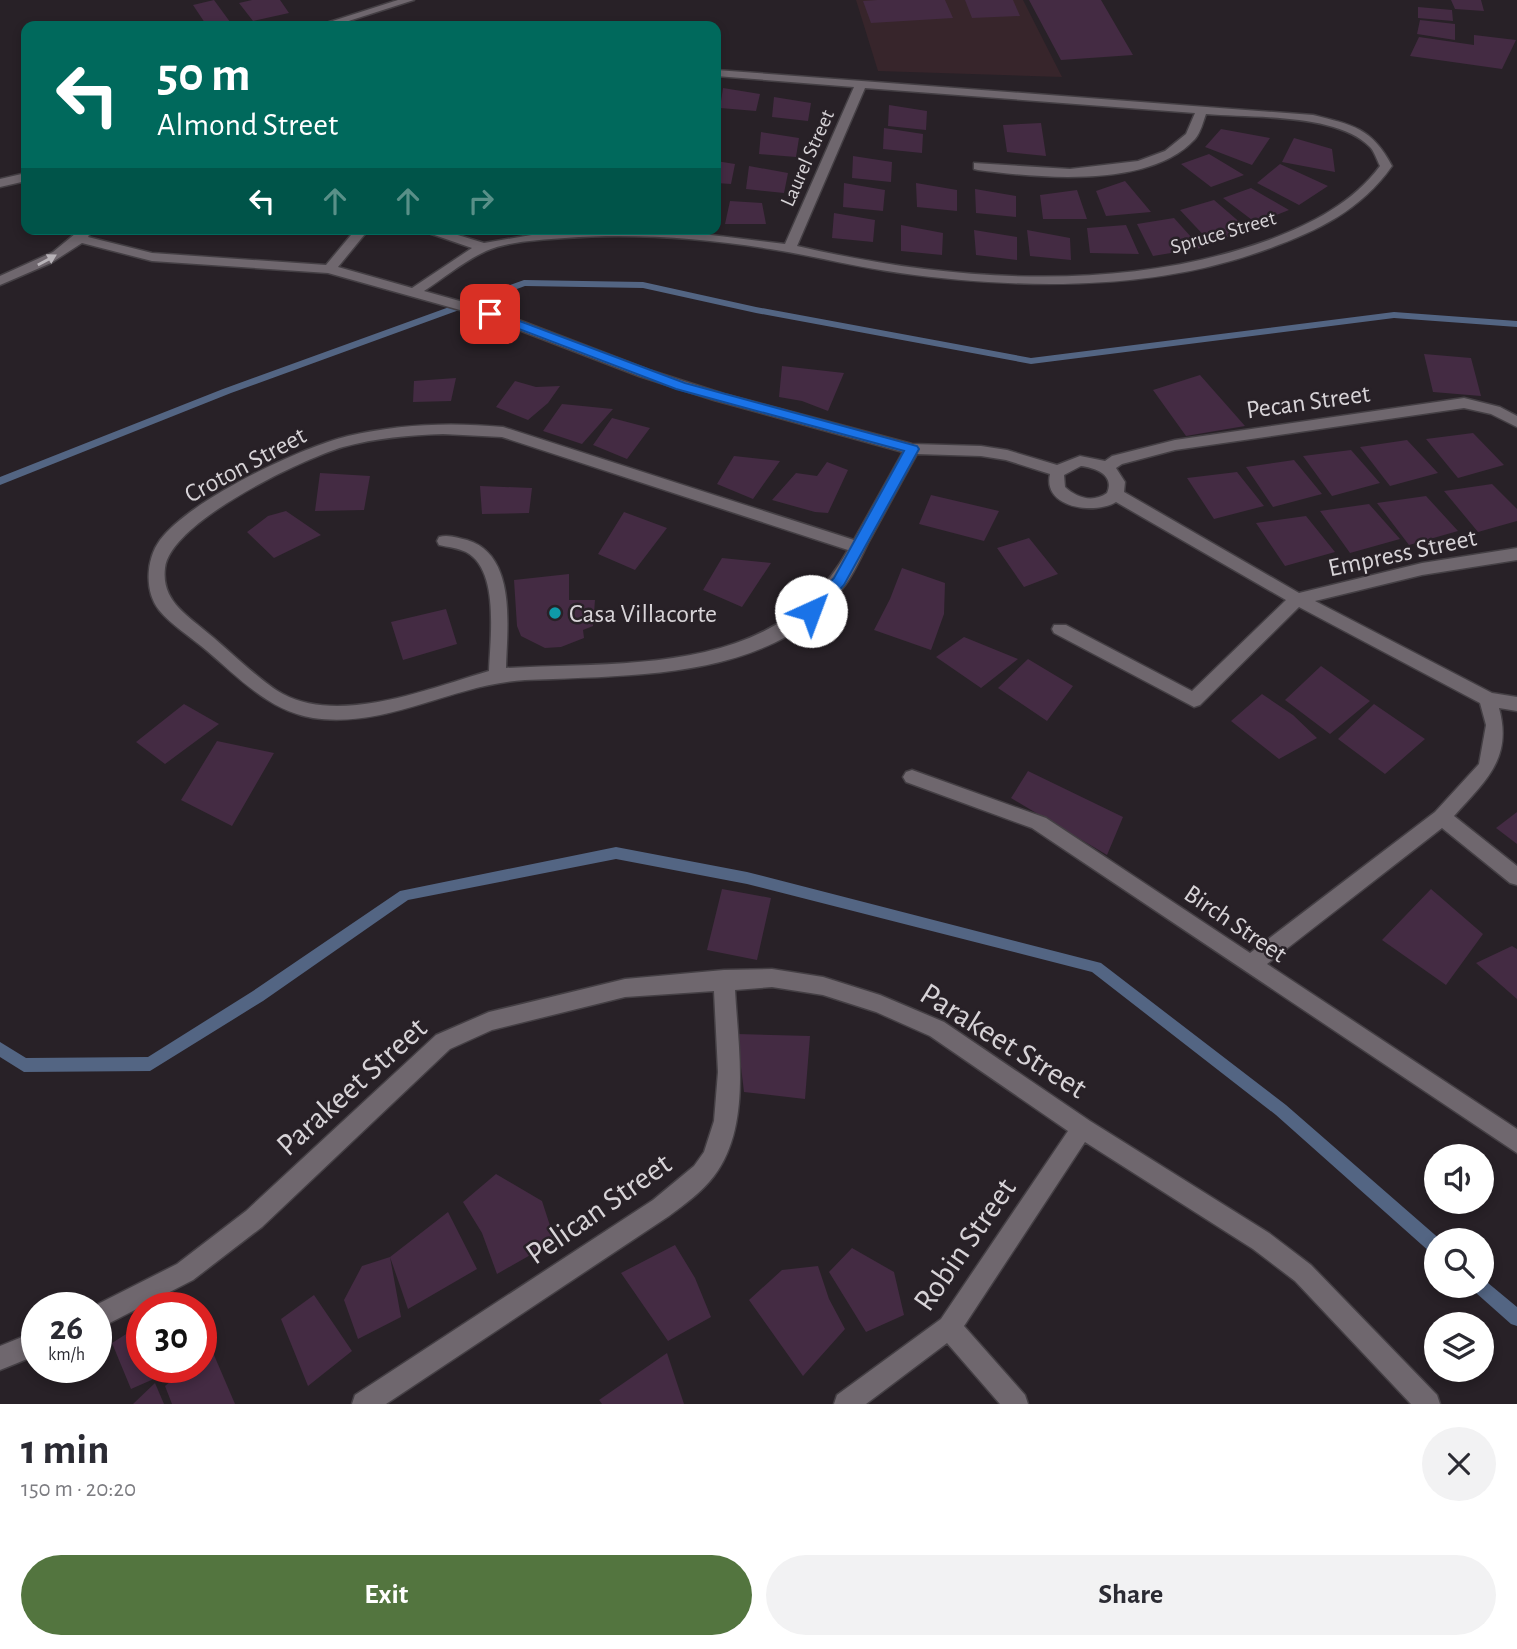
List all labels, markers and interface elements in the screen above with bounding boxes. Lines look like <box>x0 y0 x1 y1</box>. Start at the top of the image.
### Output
icon: left <box>42 49 133 140</box>
text: 50 m <box>157 51 251 100</box>
street label: Laurel Street <box>777 106 838 210</box>
text: Almond Street <box>157 109 338 141</box>
icon: left <box>243 182 281 220</box>
icon: ahead <box>316 182 354 220</box>
icon: ahead <box>389 182 427 220</box>
icon: right <box>462 182 500 220</box>
street label: Spruce Street <box>1168 207 1278 258</box>
one-way arrow <box>37 254 57 265</box>
pin <box>460 284 520 344</box>
icon: arrive <box>471 295 509 333</box>
street label: Pecan Street <box>1245 380 1372 424</box>
street label: Croton Street <box>180 422 311 508</box>
street label: Empress Street <box>1326 525 1479 581</box>
position arrow <box>774 574 848 648</box>
place label: Casa Villacorte <box>569 601 717 627</box>
marker: Casa Villacorte <box>547 605 563 621</box>
street label: Birch Street <box>1179 880 1291 968</box>
street label: Parakeet Street <box>915 977 1092 1105</box>
street label: Parakeet Street <box>271 1011 433 1162</box>
map controls <box>1424 1144 1494 1382</box>
button: sound <box>1424 1144 1494 1214</box>
street label: Pelican Street <box>520 1147 677 1270</box>
street label: Robin Street <box>908 1172 1022 1317</box>
button: search <box>1424 1228 1494 1298</box>
speed limit sign: 30 <box>126 1292 217 1383</box>
text: 26 <box>50 1311 83 1346</box>
button: layers <box>1424 1312 1494 1382</box>
text: km/h <box>48 1346 85 1364</box>
button: close <box>1422 1427 1496 1501</box>
text: 1 min <box>21 1429 110 1471</box>
text: 150 m · 20:20 <box>21 1478 136 1501</box>
button: Exit <box>21 1555 752 1635</box>
button: Share <box>766 1555 1496 1635</box>

